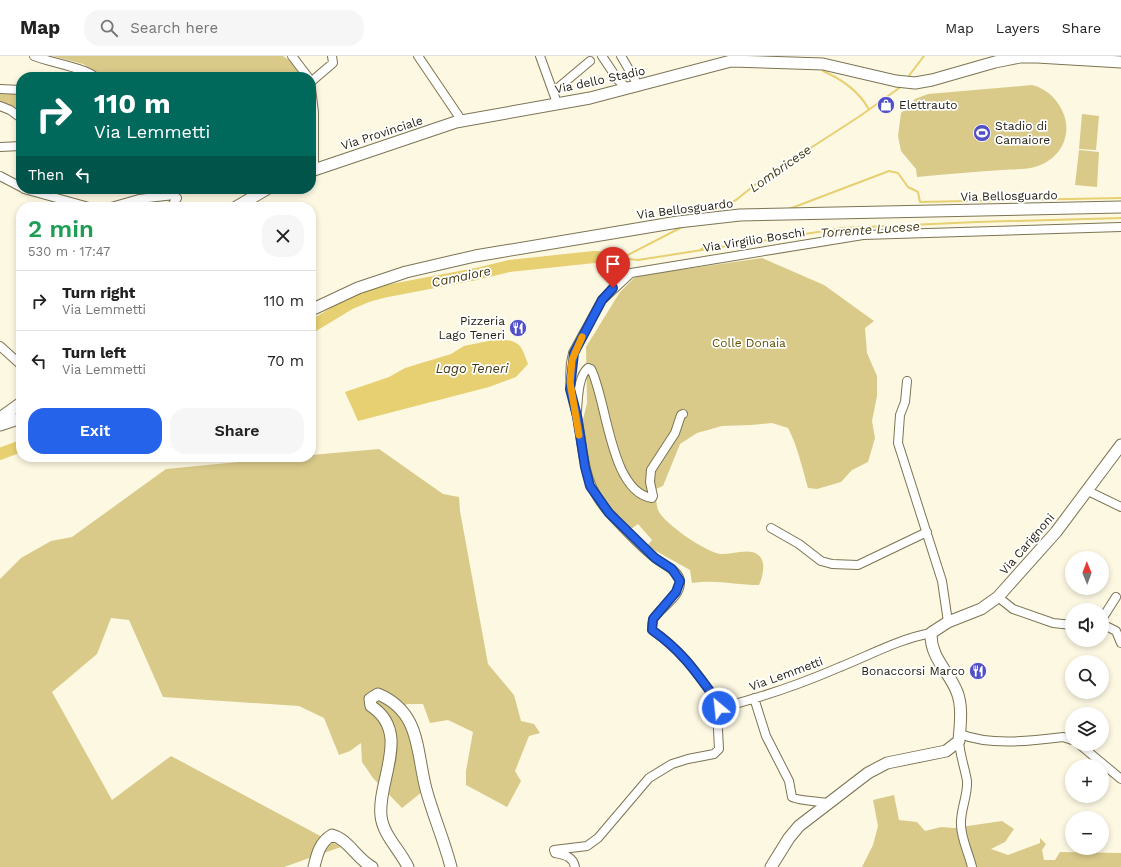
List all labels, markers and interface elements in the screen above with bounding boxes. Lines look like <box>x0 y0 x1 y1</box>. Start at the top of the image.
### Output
search box <box>84 10 364 46</box>
text: Map <box>20 16 60 39</box>
icon: search <box>98 17 120 39</box>
text: Search here <box>130 19 218 37</box>
text: Map <box>945 20 974 36</box>
text: Layers <box>996 20 1040 36</box>
text: Share <box>1062 20 1101 36</box>
street label: Via dello Stadio <box>554 64 646 96</box>
text: 110 m <box>94 87 171 120</box>
icon: right <box>28 88 80 140</box>
shop icon: Elettrauto <box>876 95 896 115</box>
place label: Elettrauto <box>899 98 958 112</box>
street label: Via Provinciale <box>339 113 425 153</box>
place label: Stadio di Camaiore <box>995 119 1050 147</box>
text: Via Lemmetti <box>94 121 210 142</box>
sports icon: Stadio di Camaiore <box>972 123 992 143</box>
water label: Lombricese <box>747 142 814 195</box>
icon: left <box>72 164 94 186</box>
text: Then <box>28 166 64 184</box>
street label: Via Bellosguardo <box>960 188 1058 204</box>
street label: Via Bellosguardo <box>636 196 734 222</box>
text: 2 min <box>28 215 94 243</box>
button: close <box>262 215 304 257</box>
water label: Torrente Lucese <box>820 219 920 240</box>
street label: Via Virgilio Boschi <box>702 225 806 255</box>
text: 530 m · 17:47 <box>28 244 110 259</box>
pin <box>596 247 630 288</box>
icon: arrive <box>602 253 624 275</box>
water label: Camaiore <box>430 263 492 290</box>
text: Turn right <box>62 284 135 302</box>
icon: right <box>28 290 50 312</box>
text: 110 m <box>264 292 304 310</box>
text: Via Lemmetti <box>62 302 146 317</box>
place label: Pizzeria Lago Teneri <box>438 314 505 342</box>
restaurant icon: Pizzeria Lago Teneri <box>508 318 528 338</box>
park label: Colle Donaia <box>712 336 786 350</box>
text: Turn left <box>62 344 126 362</box>
icon: left <box>28 350 50 372</box>
text: 70 m <box>267 352 304 370</box>
water label: Lago Teneri <box>436 361 509 376</box>
text: Via Lemmetti <box>62 362 146 377</box>
button: Exit <box>28 408 162 454</box>
button: Share <box>170 408 304 454</box>
street label: Via Carignoni <box>997 511 1057 577</box>
north arrow <box>1065 551 1109 595</box>
map controls <box>1065 551 1109 855</box>
button: sound <box>1065 603 1109 647</box>
street label: Via Lemmetti <box>747 654 825 694</box>
button: search <box>1065 655 1109 699</box>
restaurant icon: Bonaccorsi Marco <box>968 661 988 681</box>
place label: Bonaccorsi Marco <box>861 664 965 678</box>
position arrow <box>698 687 740 729</box>
button: layers <box>1065 707 1109 751</box>
button: + <box>1065 759 1109 803</box>
button: − <box>1065 811 1109 855</box>

